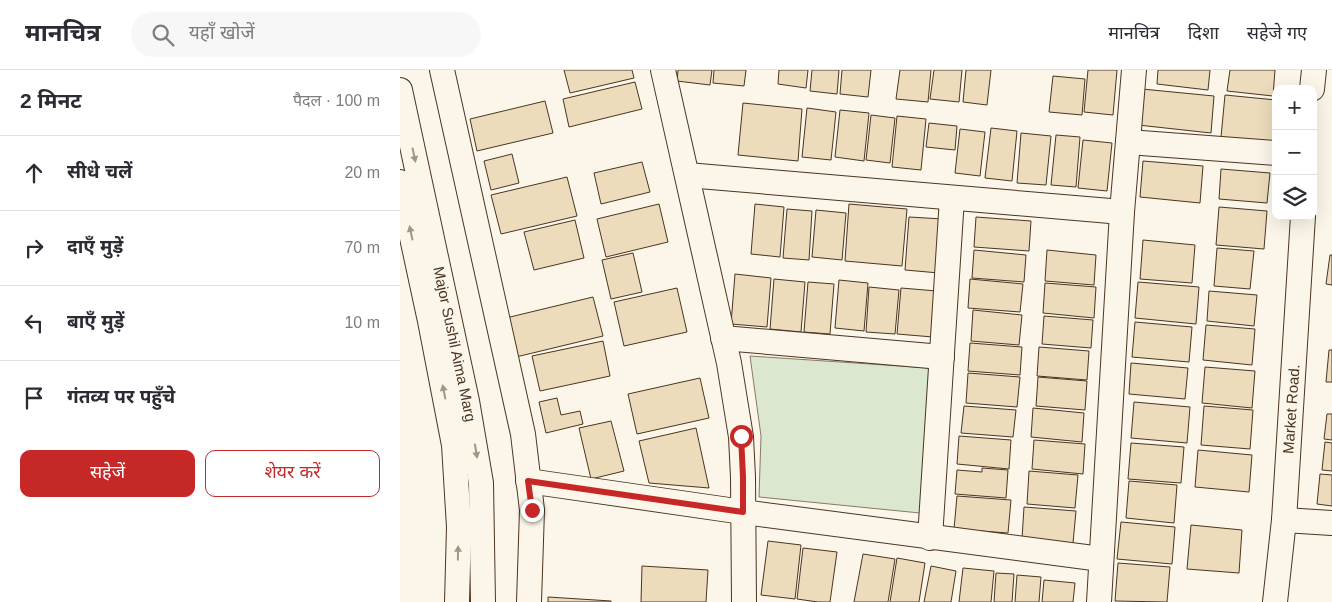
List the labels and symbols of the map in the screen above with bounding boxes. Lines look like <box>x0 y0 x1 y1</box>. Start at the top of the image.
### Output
one-way arrow <box>410 147 418 162</box>
one-way arrow <box>407 225 415 240</box>
street label: Major Sushil Aima Marg <box>430 265 480 423</box>
street label: Market Road. <box>1279 363 1303 455</box>
one-way arrow <box>439 383 447 399</box>
route start <box>730 425 753 448</box>
one-way arrow <box>472 443 480 459</box>
route end <box>521 499 544 522</box>
one-way arrow <box>455 545 463 561</box>

